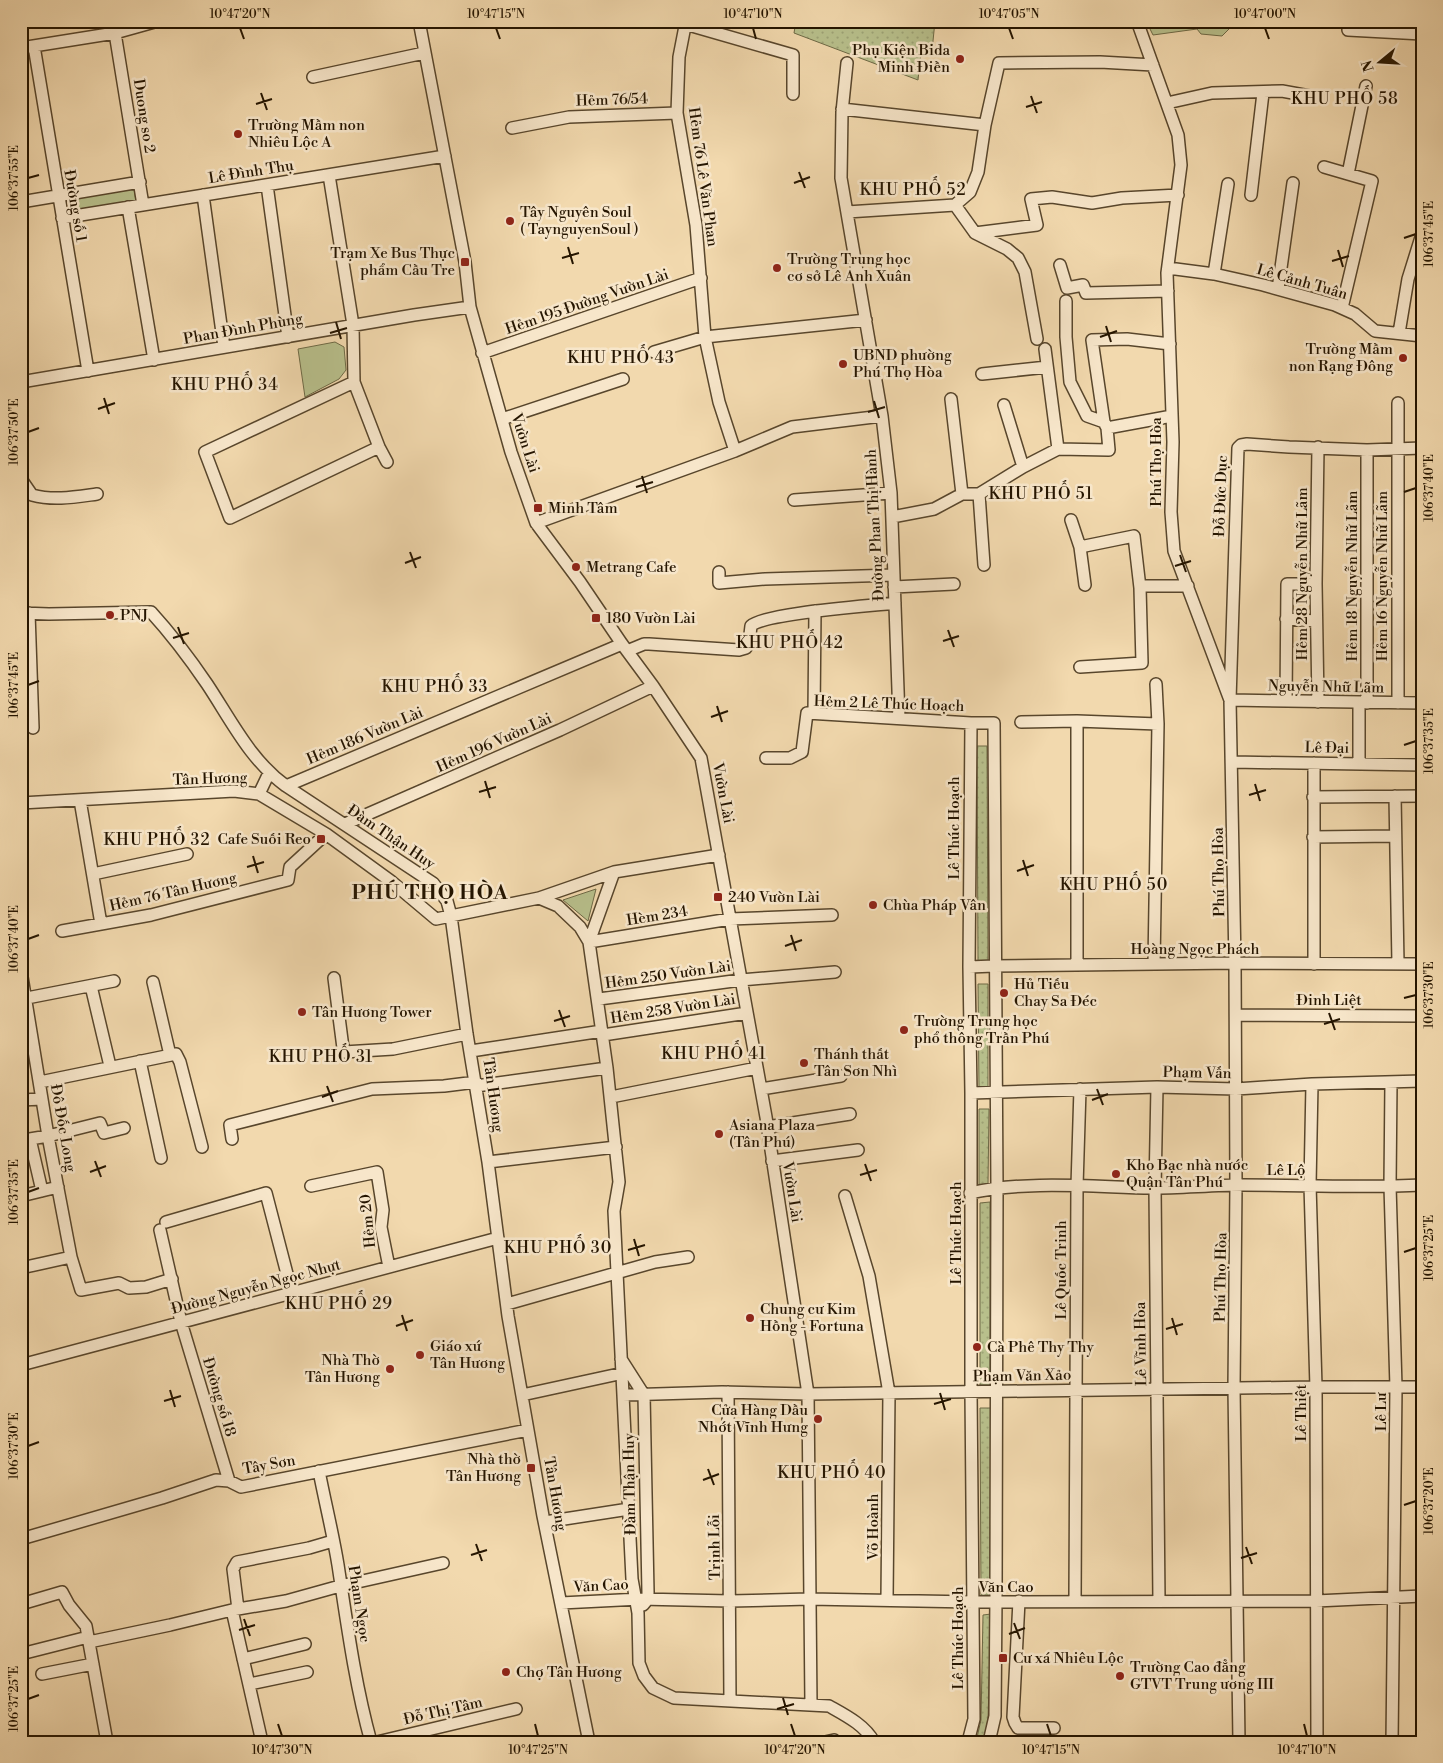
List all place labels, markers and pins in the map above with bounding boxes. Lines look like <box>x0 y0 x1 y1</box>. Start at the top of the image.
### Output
place label: Phụ Kiện Bida Minh Điền <box>852 41 950 77</box>
marker: Phụ Kiện Bida Minh Điền <box>954 53 966 65</box>
place label: Trường Mầm non Nhiêu Lộc A <box>248 116 365 152</box>
marker: Trường Mầm non Nhiêu Lộc A <box>232 128 244 140</box>
place label: Tây Nguyên Soul ( TaynguyenSoul ) <box>520 203 639 239</box>
marker: Tây Nguyên Soul ( TaynguyenSoul ) <box>504 215 516 227</box>
place label: Trạm Xe Bus Thực phẩm Cầu Tre <box>330 244 455 280</box>
place label: Trường Trung học cơ sở Lê Anh Xuân <box>787 250 911 286</box>
marker: Trạm Xe Bus Thực phẩm Cầu Tre <box>459 256 471 268</box>
marker: Trường Trung học cơ sở Lê Anh Xuân <box>771 262 783 274</box>
place label: Trường Mầm non Rạng Đông <box>1289 340 1393 376</box>
place label: UBND phường Phú Thọ Hòa <box>853 346 952 382</box>
marker: Trường Mầm non Rạng Đông <box>1397 352 1409 364</box>
marker: UBND phường Phú Thọ Hòa <box>837 358 849 370</box>
place label: Minh Tâm <box>548 499 618 518</box>
marker: Minh Tâm <box>532 502 544 514</box>
place label: Metrang Cafe <box>586 558 677 577</box>
marker: Metrang Cafe <box>570 561 582 573</box>
place label: PNJ <box>120 606 148 625</box>
marker: PNJ <box>104 609 116 621</box>
place label: 180 Vườn Lài <box>606 609 696 628</box>
marker: 180 Vườn Lài <box>590 612 602 624</box>
place label: Cafe Suối Reo <box>217 830 311 849</box>
marker: Cafe Suối Reo <box>315 833 327 845</box>
place label: 240 Vườn Lài <box>728 888 820 907</box>
marker: 240 Vườn Lài <box>712 891 724 903</box>
place label: Chùa Pháp Vân <box>883 896 986 915</box>
marker: Chùa Pháp Vân <box>867 899 879 911</box>
place label: Hủ Tiếu Chay Sa Đéc <box>1014 975 1097 1011</box>
marker: Hủ Tiếu Chay Sa Đéc <box>998 987 1010 999</box>
place label: Tân Hương Tower <box>312 1003 432 1022</box>
marker: Tân Hương Tower <box>296 1006 308 1018</box>
place label: Trường Trung học phổ thông Trần Phú <box>914 1012 1050 1048</box>
marker: Trường Trung học phổ thông Trần Phú <box>898 1024 910 1036</box>
place label: Thánh thất Tân Sơn Nhì <box>814 1045 897 1081</box>
marker: Thánh thất Tân Sơn Nhì <box>798 1057 810 1069</box>
place label: Asiana Plaza (Tân Phú) <box>728 1116 816 1152</box>
marker: Asiana Plaza (Tân Phú) <box>713 1128 725 1140</box>
place label: Kho Bạc nhà nước Quận Tân Phú <box>1126 1156 1248 1192</box>
marker: Kho Bạc nhà nước Quận Tân Phú <box>1110 1168 1122 1180</box>
place label: Chung cư Kim Hồng - Fortuna <box>760 1300 864 1336</box>
marker: Chung cư Kim Hồng - Fortuna <box>744 1312 756 1324</box>
place label: Giáo xứ Tân Hương <box>430 1337 505 1373</box>
place label: Cà Phê Thy Thy <box>987 1338 1094 1357</box>
marker: Cà Phê Thy Thy <box>971 1341 983 1353</box>
marker: Giáo xứ Tân Hương <box>414 1349 426 1361</box>
place label: Nhà Thờ Tân Hương <box>305 1351 380 1387</box>
marker: Nhà Thờ Tân Hương <box>384 1363 396 1375</box>
place label: Cửa Hàng Dầu Nhớt Vĩnh Hưng <box>698 1401 808 1437</box>
marker: Cửa Hàng Dầu Nhớt Vĩnh Hưng <box>812 1413 824 1425</box>
place label: Nhà thờ Tân Hương <box>446 1450 521 1486</box>
marker: Nhà thờ Tân Hương <box>525 1462 537 1474</box>
place label: Cư xá Nhiêu Lộc <box>1013 1649 1124 1668</box>
marker: Cư xá Nhiêu Lộc <box>997 1652 1009 1664</box>
place label: Trường Cao đẳng GTVT Trung ương III <box>1130 1658 1274 1694</box>
place label: Chợ Tân Hương <box>516 1663 622 1682</box>
marker: Chợ Tân Hương <box>500 1666 512 1678</box>
marker: Trường Cao đẳng GTVT Trung ương III <box>1114 1670 1126 1682</box>

